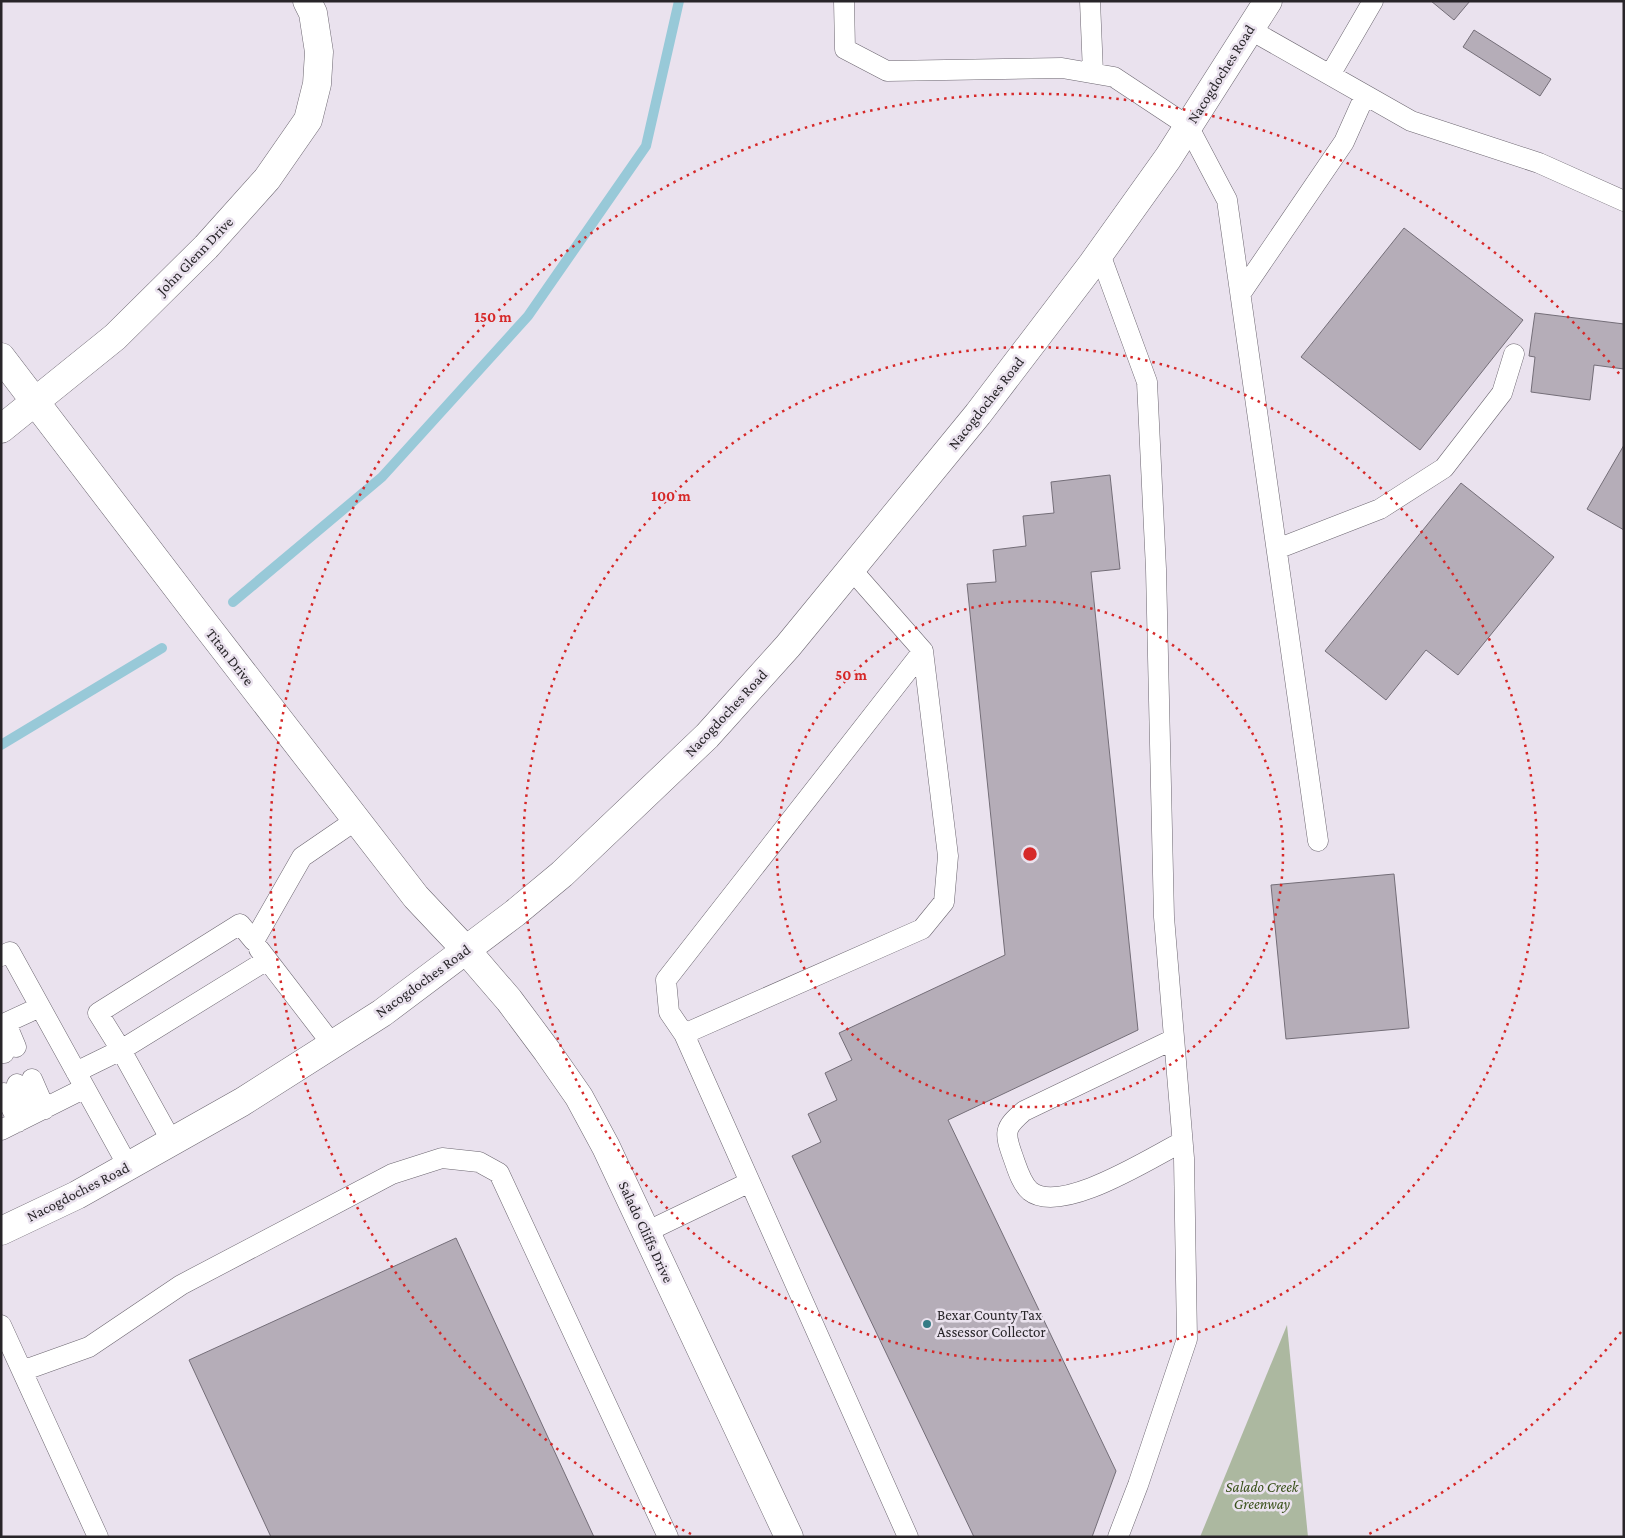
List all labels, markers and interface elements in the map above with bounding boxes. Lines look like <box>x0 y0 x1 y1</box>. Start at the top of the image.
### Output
street label: Nacogdoches Road <box>1184 22 1259 127</box>
street label: John Glenn Drive <box>152 213 237 301</box>
text: 150 m <box>474 309 512 325</box>
street label: Nacogdoches Road <box>945 354 1028 453</box>
text: 100 m <box>651 488 691 504</box>
street label: Titan Drive <box>203 626 257 689</box>
street label: Nacogdoches Road <box>682 666 771 760</box>
text: 50 m <box>835 667 867 683</box>
centre of rings <box>1021 845 1039 863</box>
street label: Nacogdoches Road <box>373 941 474 1021</box>
street label: Nacogdoches Road <box>24 1159 132 1226</box>
street label: Salado Cliffs Drive <box>616 1179 677 1286</box>
place label: Bexar County Tax Assessor Collector <box>937 1307 1046 1340</box>
marker: Bexar County Tax Assessor Collector <box>921 1318 933 1330</box>
park label: Salado Creek Greenway <box>1226 1479 1300 1513</box>

